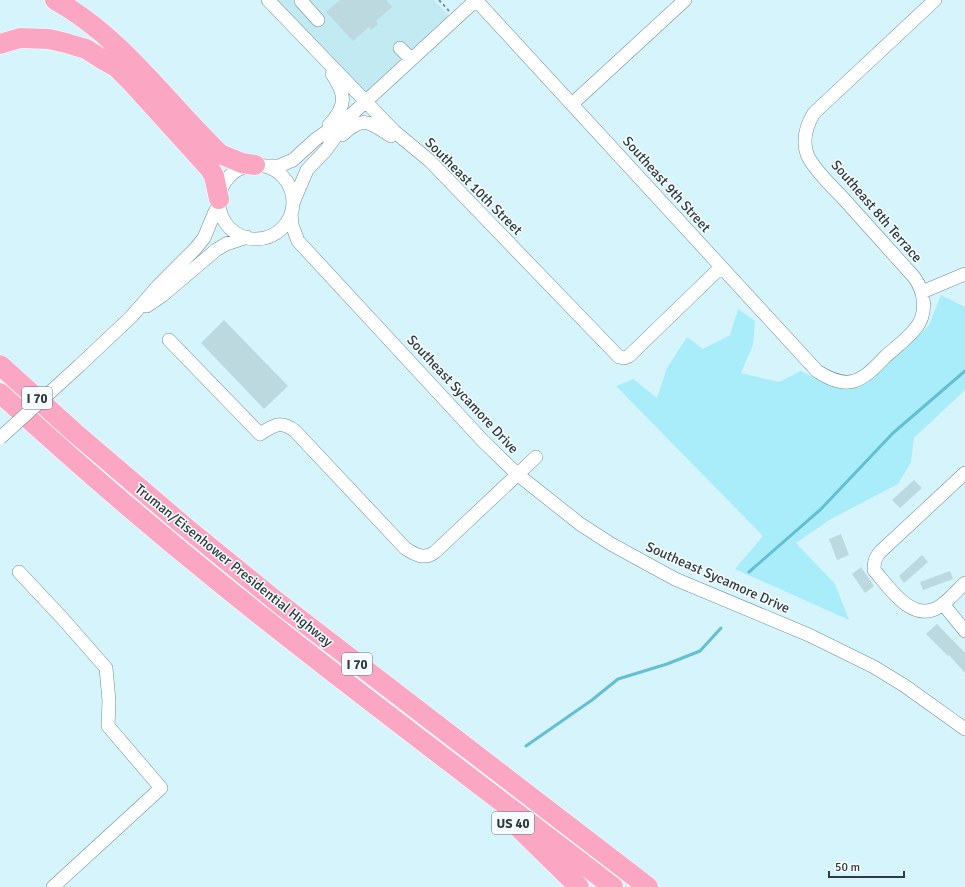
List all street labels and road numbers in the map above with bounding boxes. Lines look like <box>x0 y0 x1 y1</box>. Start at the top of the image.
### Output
street label: Southeast 9th Street <box>619 133 714 236</box>
street label: Southeast 10th Street <box>421 134 526 239</box>
street label: Southeast 8th Terrace <box>828 157 926 266</box>
street label: Southeast Sycamore Drive <box>403 332 522 457</box>
road number: I 70 <box>22 387 52 409</box>
street label: Truman/Eisenhower Presidential Highway <box>131 480 336 651</box>
street label: Southeast Sycamore Drive <box>643 538 792 617</box>
road number: I 70 <box>342 653 372 675</box>
road number: US 40 <box>492 812 534 834</box>

